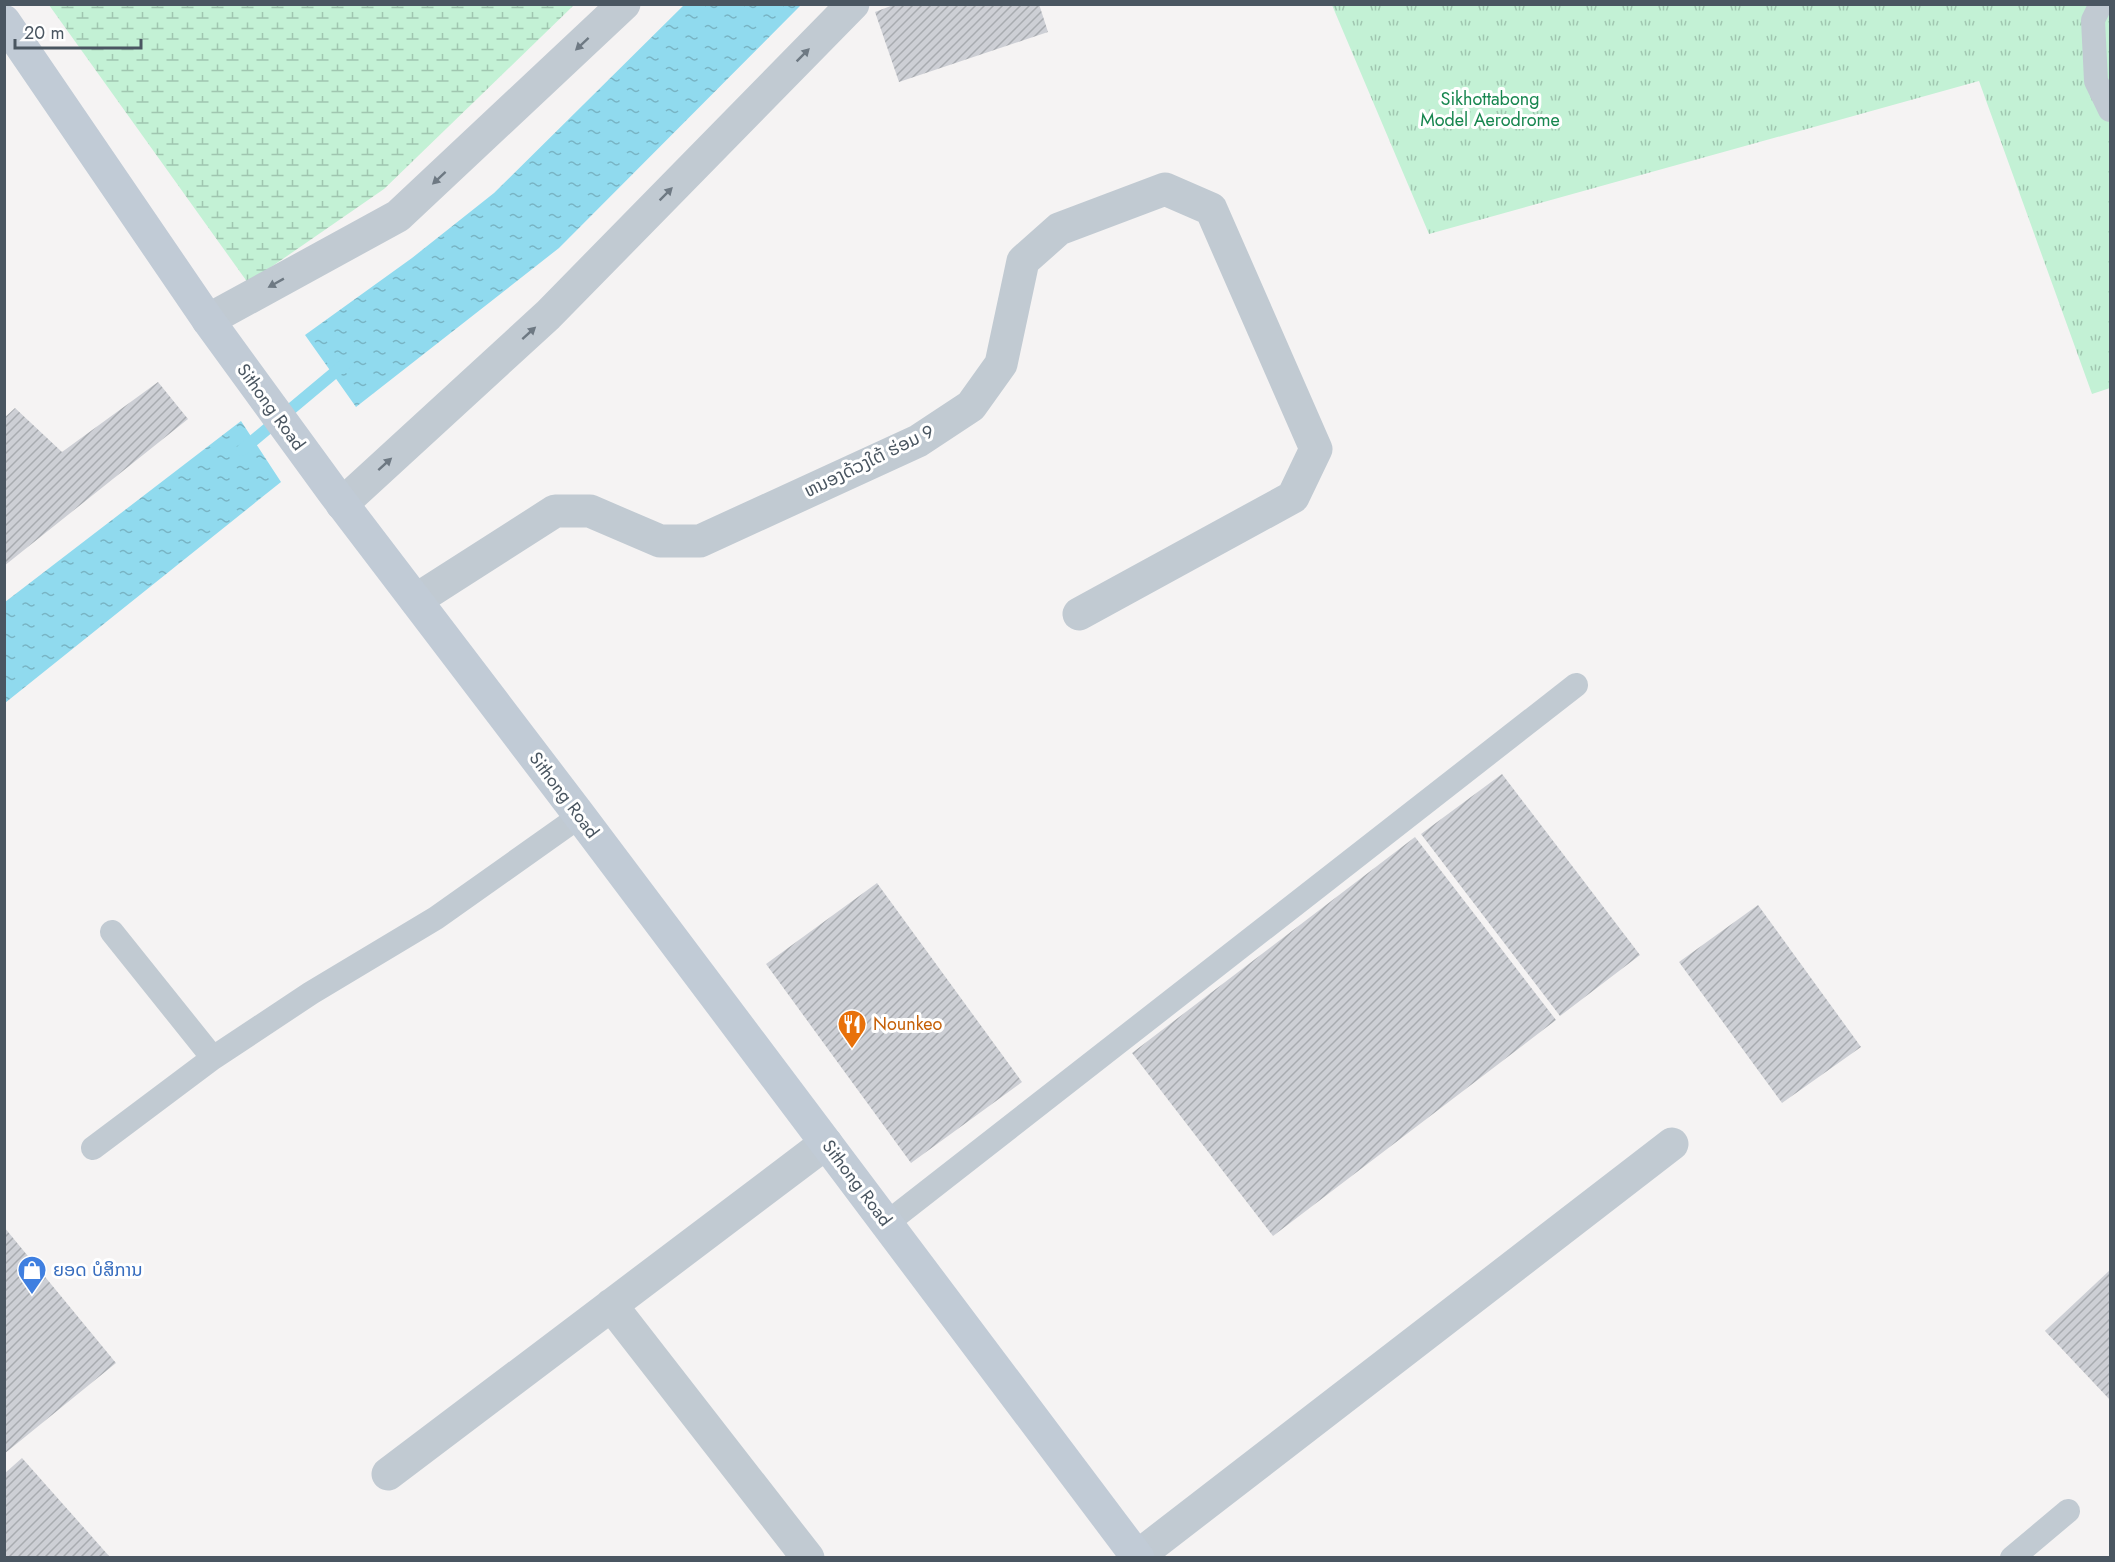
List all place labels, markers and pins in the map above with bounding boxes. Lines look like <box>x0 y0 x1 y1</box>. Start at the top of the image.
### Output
restaurant icon: Nounkeo <box>836 1008 868 1050</box>
place label: Nounkeo <box>873 1011 943 1037</box>
shop icon: ຍອດ ບໍສິການ <box>16 1254 48 1296</box>
place label: ຍອດ ບໍສິການ <box>53 1257 142 1283</box>

